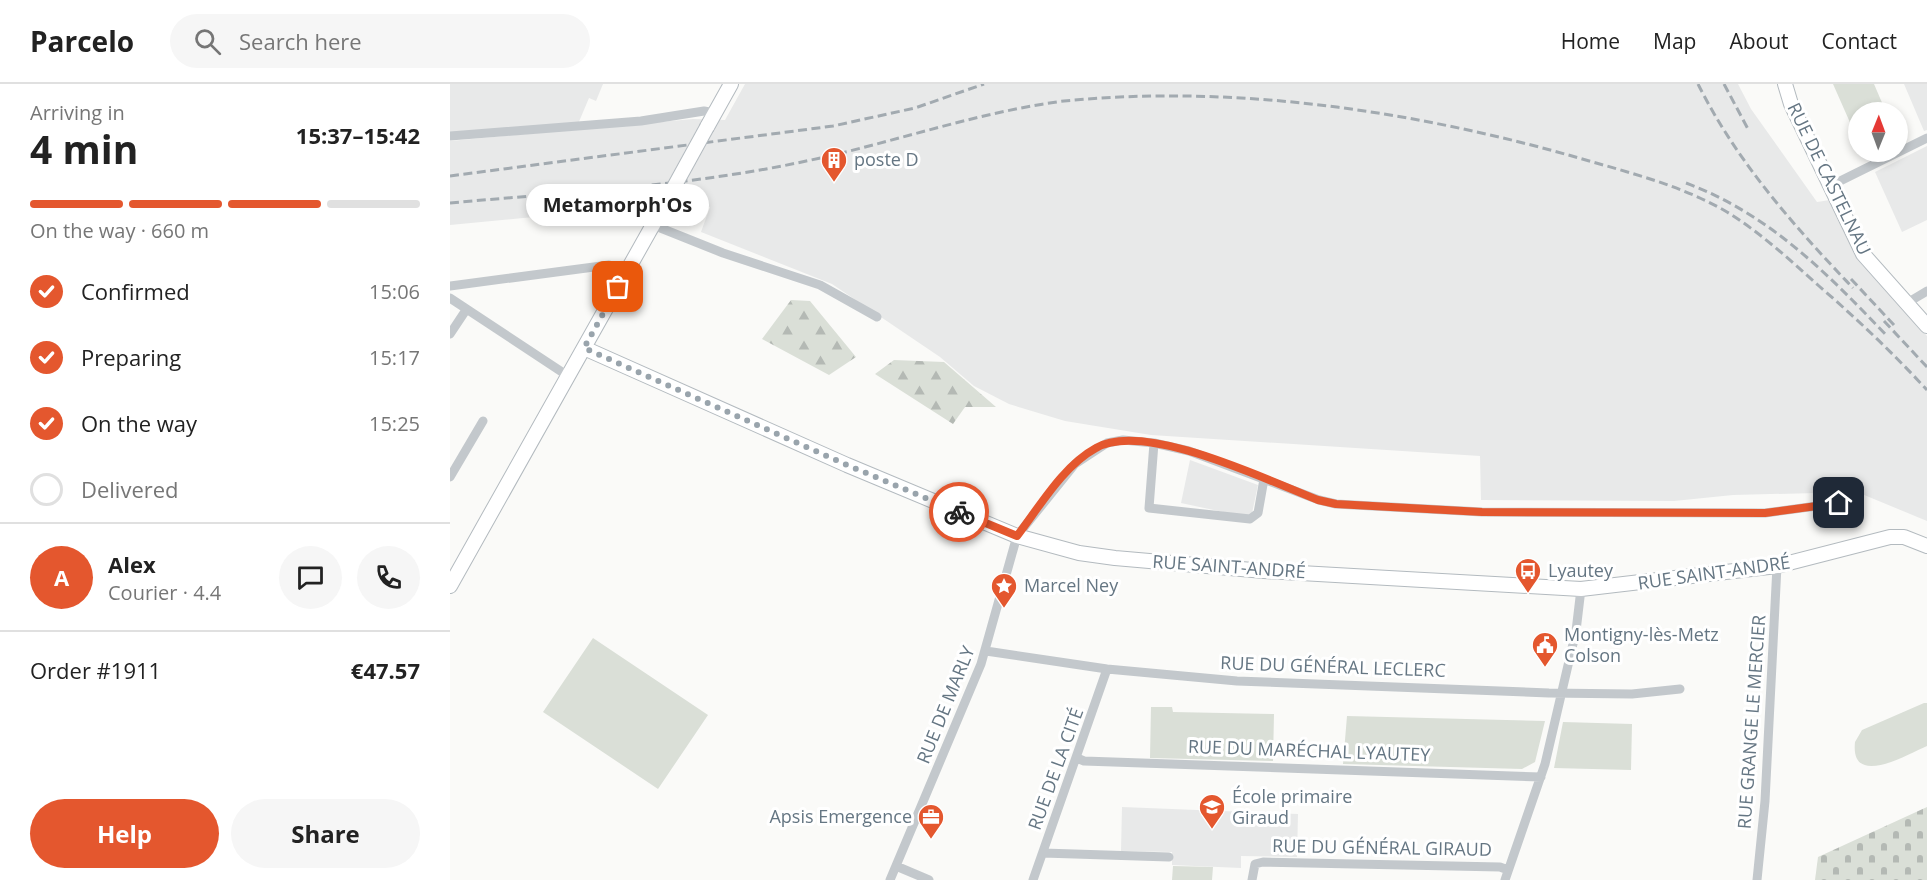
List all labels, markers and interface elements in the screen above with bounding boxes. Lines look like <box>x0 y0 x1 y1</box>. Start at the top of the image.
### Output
search box <box>170 14 590 68</box>
text: Parcelo <box>30 22 134 60</box>
icon: search <box>191 25 224 58</box>
text: Search here <box>239 26 362 56</box>
text: Home <box>1561 27 1620 55</box>
text: Map <box>1653 27 1696 55</box>
text: About <box>1729 27 1789 55</box>
text: Contact <box>1822 27 1897 55</box>
street label: RUE DE CASTELNAU <box>1783 98 1877 259</box>
text: Arriving in <box>30 99 125 126</box>
north arrow <box>1848 102 1908 162</box>
map controls <box>1848 102 1908 162</box>
text: 15:37–15:42 <box>296 120 420 150</box>
text: 4 min <box>30 122 138 175</box>
building icon: poste D <box>819 145 849 183</box>
place label: poste D <box>854 147 919 171</box>
callout: Metamorph'Os <box>526 185 710 227</box>
text: Metamorph'Os <box>543 191 692 218</box>
text: On the way · 660 m <box>30 217 209 244</box>
pin <box>592 261 643 312</box>
icon: bag <box>601 270 634 303</box>
icon: check <box>30 275 63 308</box>
text: Confirmed <box>81 276 190 306</box>
text: 15:06 <box>369 278 420 305</box>
icon: check <box>30 341 63 374</box>
text: Preparing <box>81 342 181 372</box>
text: 15:17 <box>369 344 420 371</box>
icon: check <box>30 407 63 440</box>
text: On the way <box>81 408 197 438</box>
text: 15:25 <box>369 410 420 437</box>
text: Delivered <box>81 474 179 504</box>
pin <box>1813 477 1864 528</box>
courier <box>929 482 989 542</box>
icon: home <box>1822 486 1855 519</box>
icon: bike <box>943 496 976 529</box>
button: chat <box>279 546 342 609</box>
button: phone <box>357 546 420 609</box>
text: Alex <box>108 549 156 579</box>
street label: RUE SAINT-ANDRÉ <box>1152 549 1307 583</box>
street label: RUE SAINT-ANDRÉ <box>1636 549 1792 595</box>
bus stop icon: Lyautey <box>1513 556 1543 594</box>
place label: Lyautey <box>1548 558 1614 582</box>
text: A <box>54 562 69 592</box>
place icon: Marcel Ney <box>989 571 1019 609</box>
place label: Marcel Ney <box>1024 573 1119 597</box>
text: Courier · 4.4 <box>108 579 221 606</box>
street label: RUE GRANGE LE MERCIER <box>1732 614 1770 830</box>
place label: Montigny-lès-Metz Colson <box>1564 622 1719 667</box>
public building icon: Montigny-lès-Metz Colson <box>1530 630 1560 668</box>
street label: RUE DE MARLY <box>911 641 980 767</box>
street label: RUE DU GÉNÉRAL LECLERC <box>1220 650 1446 682</box>
text: Order #1911 <box>30 655 161 685</box>
text: €47.57 <box>351 655 420 685</box>
street label: RUE DE LA CITÉ <box>1022 704 1088 833</box>
street label: RUE DU MARÉCHAL LYAUTEY <box>1187 734 1432 766</box>
place label: École primaire Giraud <box>1232 784 1352 829</box>
school or university icon: École primaire Giraud <box>1197 792 1227 830</box>
button: Help <box>30 799 219 868</box>
button: Share <box>231 799 420 868</box>
office icon: Apsis Emergence <box>916 802 946 840</box>
place label: Apsis Emergence <box>769 804 912 828</box>
street label: RUE DU GÉNÉRAL GIRAUD <box>1272 833 1492 861</box>

